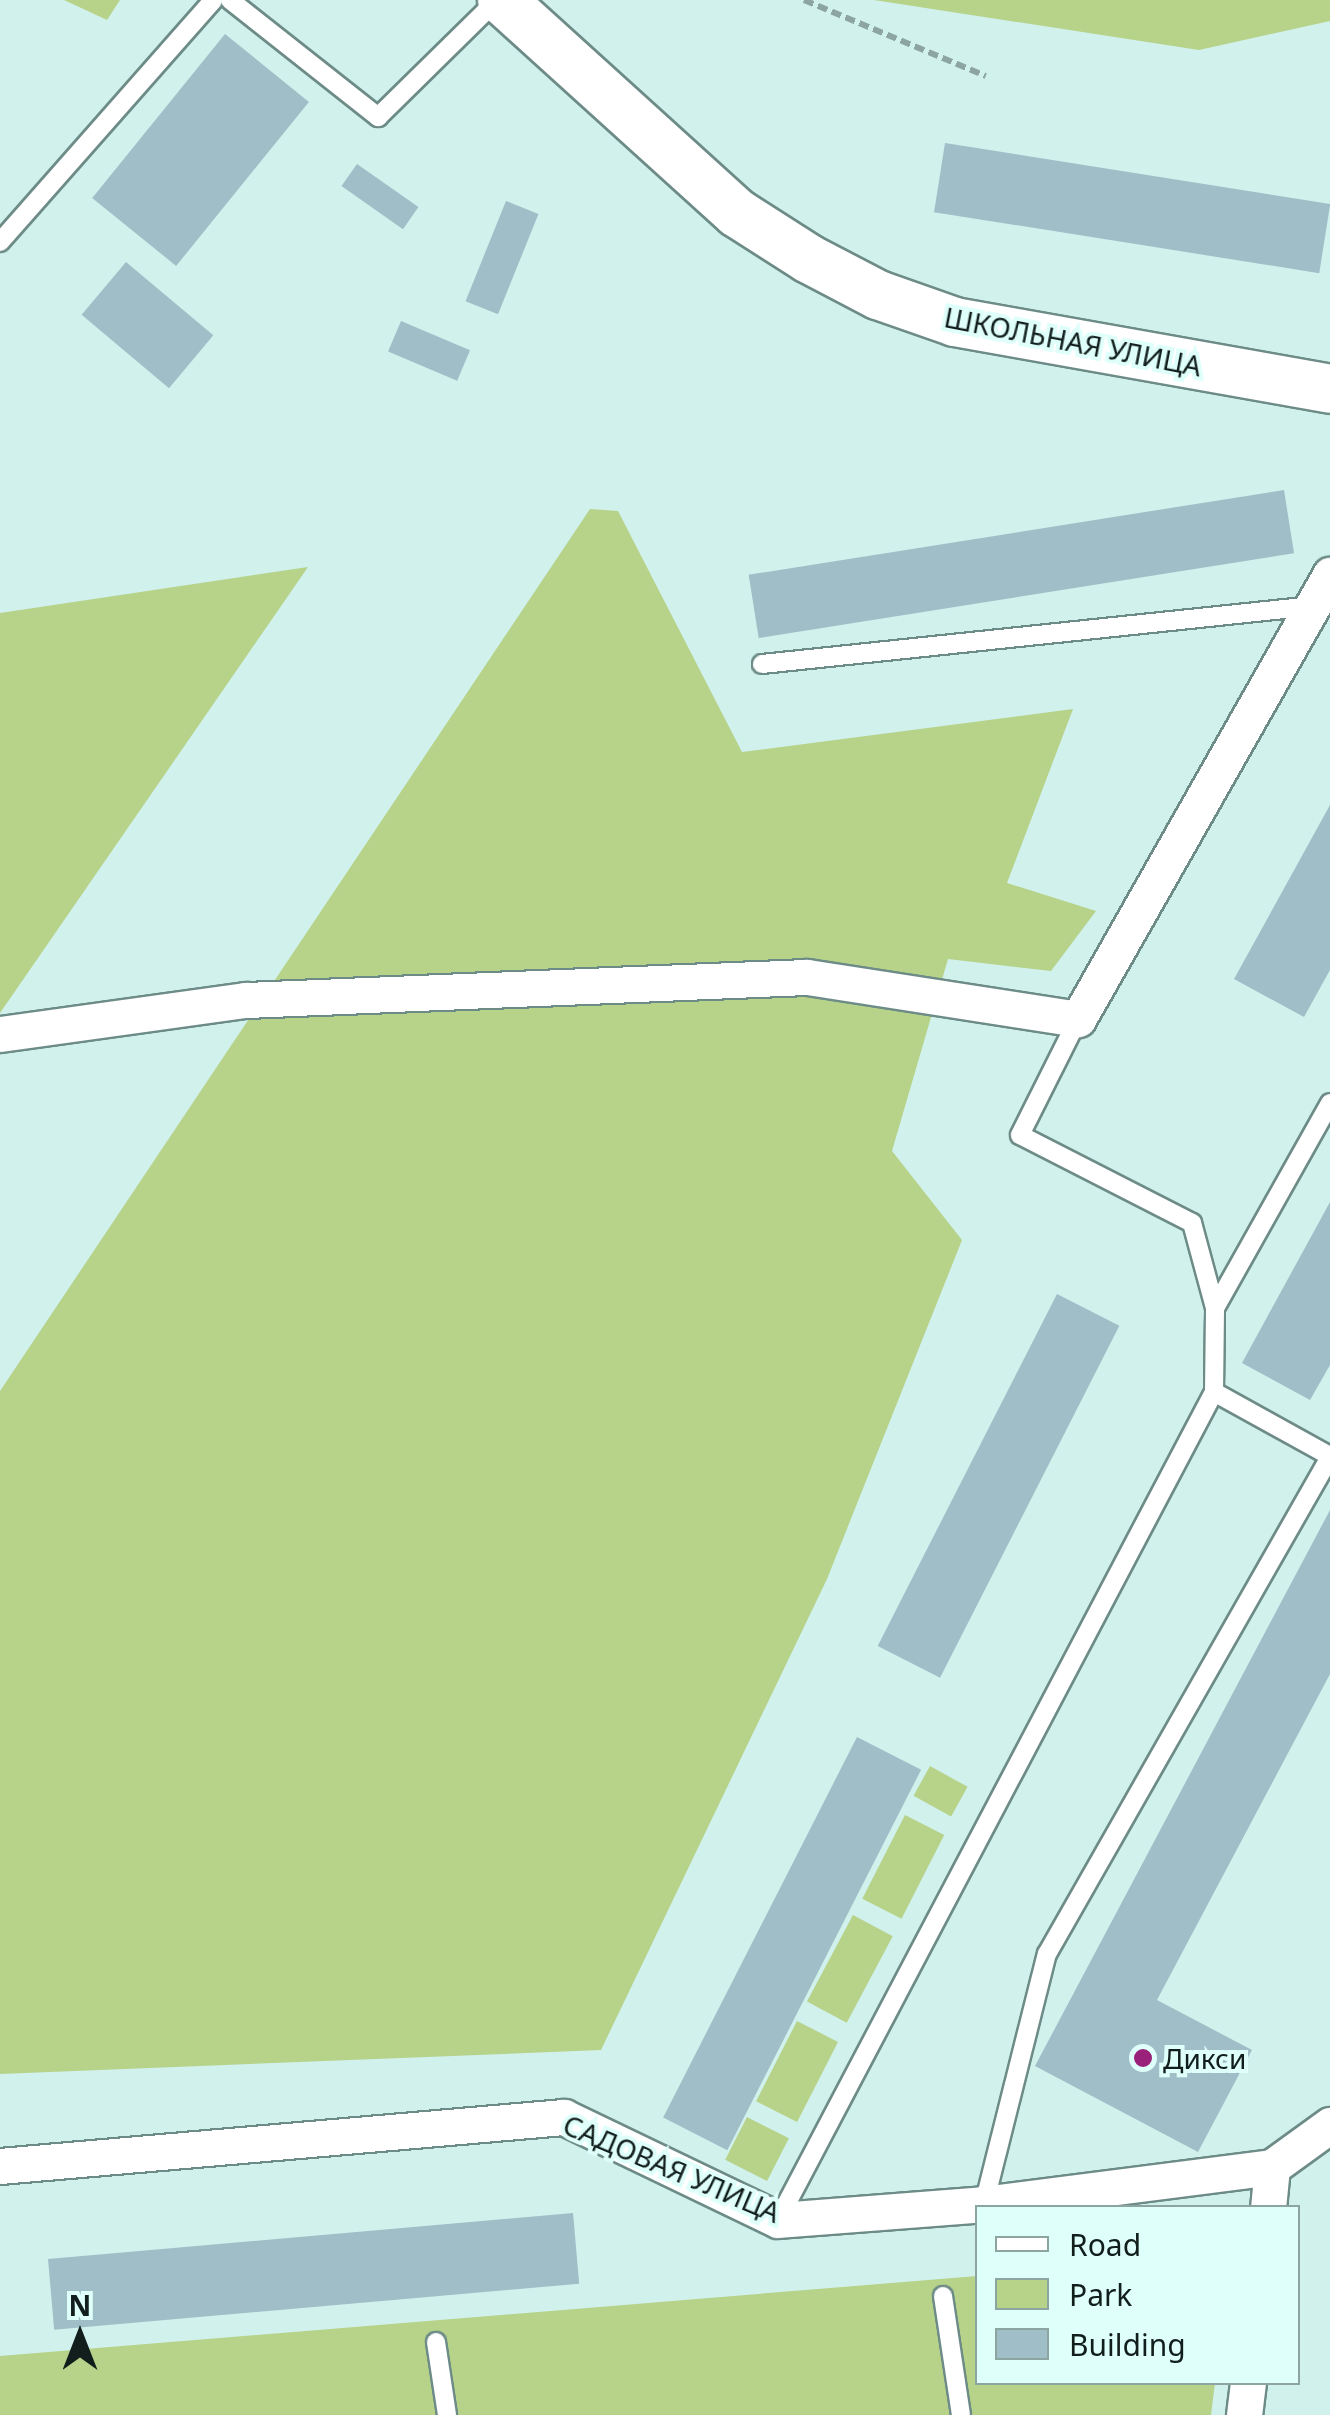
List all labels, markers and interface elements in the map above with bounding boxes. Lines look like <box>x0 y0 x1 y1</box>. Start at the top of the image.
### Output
street label: ШКОЛЬНАЯ УЛИЦА <box>942 300 1204 382</box>
place label: Дикси <box>1163 2041 1246 2075</box>
marker: Дикси <box>1132 2047 1154 2069</box>
street label: САДОВАЯ УЛИЦА <box>558 2107 786 2229</box>
legend <box>975 2205 1300 2385</box>
text: Road <box>1069 2224 1141 2265</box>
text: Park <box>1069 2274 1132 2315</box>
north arrow <box>30 2285 130 2385</box>
text: N <box>69 2286 91 2324</box>
text: Building <box>1069 2324 1186 2365</box>

